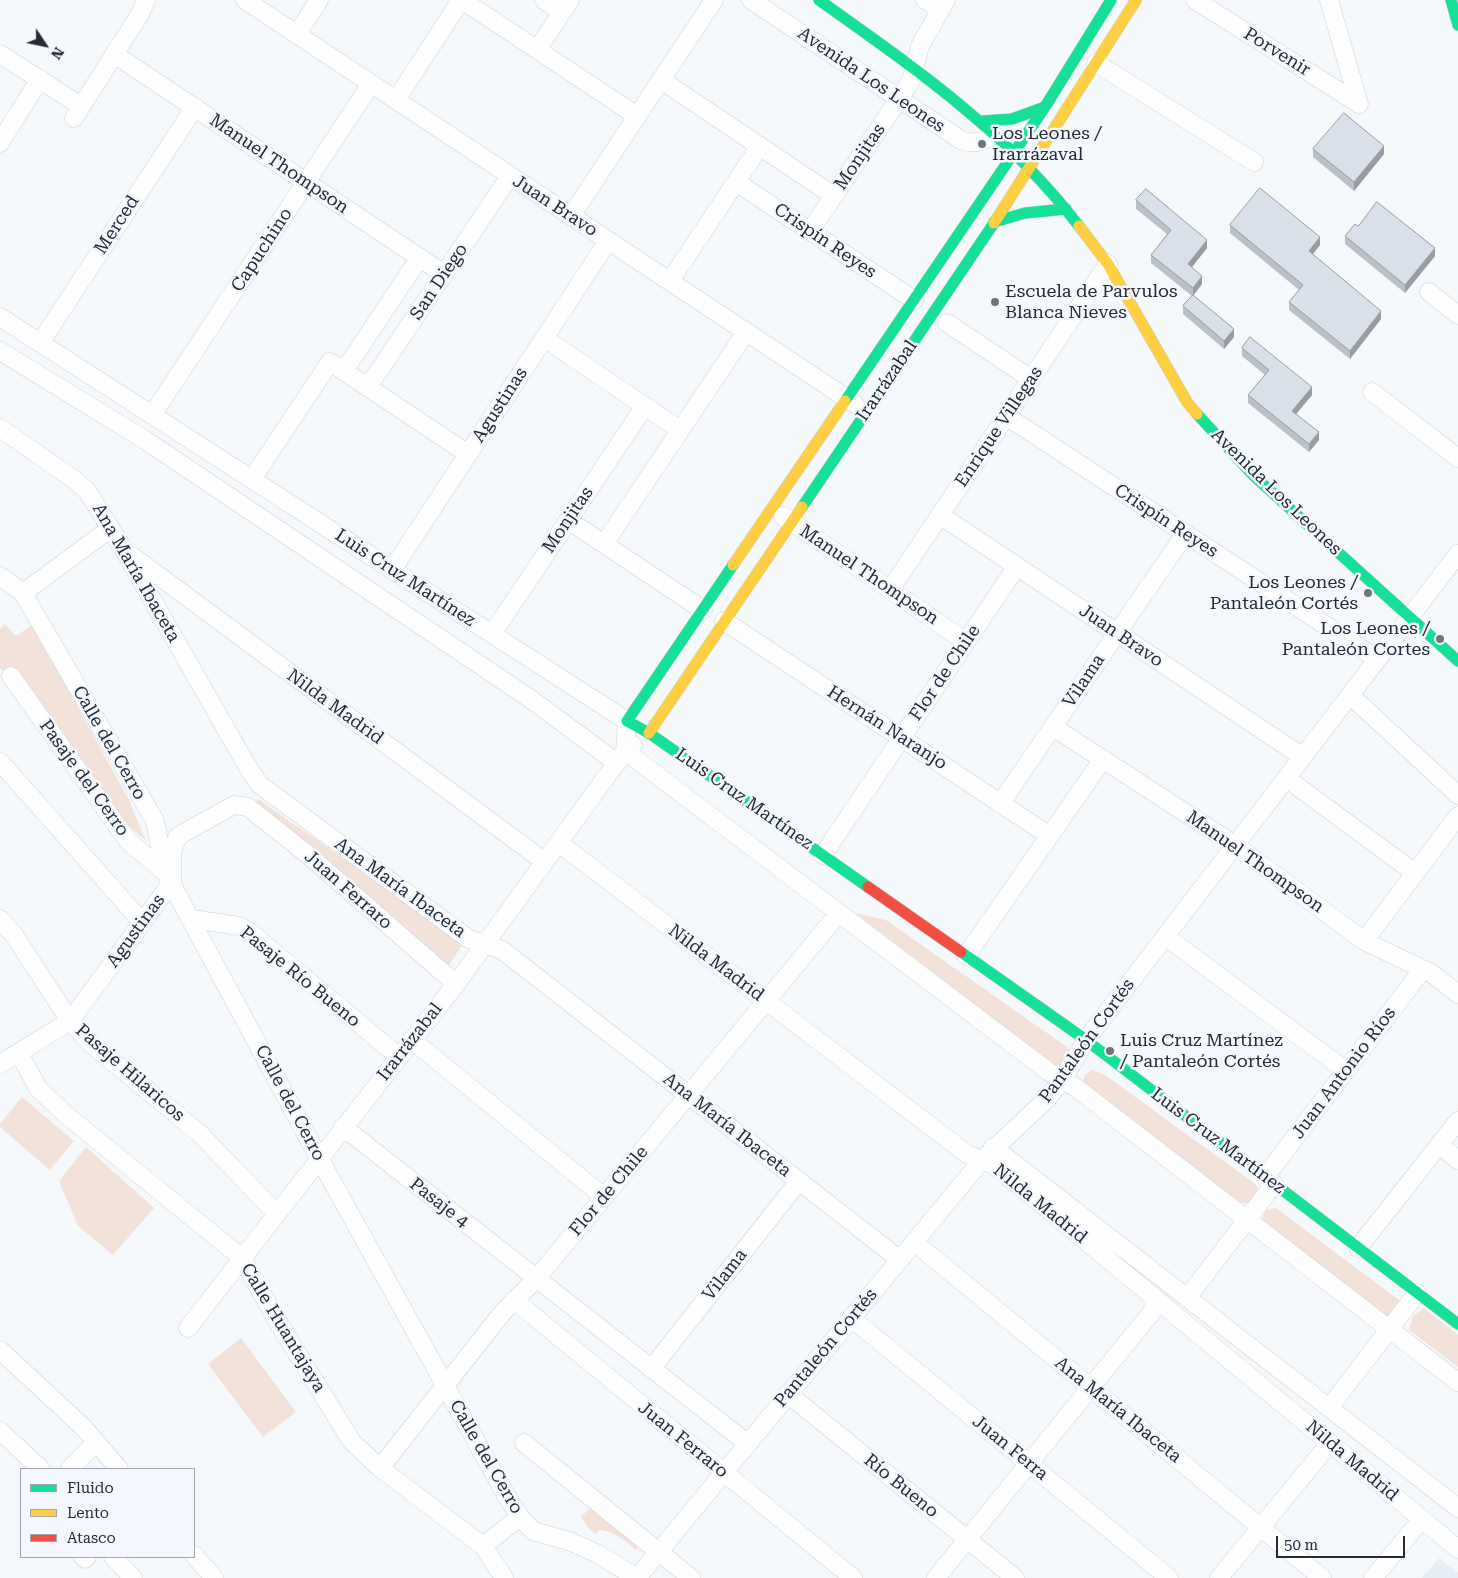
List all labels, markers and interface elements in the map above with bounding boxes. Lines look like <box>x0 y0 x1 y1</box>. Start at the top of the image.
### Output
north arrow <box>20 20 70 70</box>
street label: Avenida Los Leones <box>793 23 949 137</box>
street label: Porvenir <box>1240 23 1314 81</box>
text: N <box>48 44 67 62</box>
street label: Manuel Thompson <box>205 109 353 219</box>
street label: Monjitas <box>830 120 890 194</box>
place label: Los Leones / Irarrázaval <box>992 123 1102 166</box>
marker: Los Leones / Irarrázaval <box>976 138 988 150</box>
street label: Juan Bravo <box>509 171 601 241</box>
street label: Merced <box>90 192 144 258</box>
street label: Crispín Reyes <box>770 199 880 283</box>
street label: Capuchino <box>227 204 297 296</box>
street label: San Diego <box>406 240 472 324</box>
place label: Escuela de Parvulos Blanca Nieves <box>1005 281 1178 324</box>
marker: Escuela de Parvulos Blanca Nieves <box>989 296 1001 308</box>
street label: Irarrázabal <box>852 336 922 426</box>
street label: Agustinas <box>468 363 532 447</box>
street label: Enrique Villegas <box>951 363 1047 491</box>
street label: Avenida Los Leones <box>1206 424 1346 560</box>
street label: Crispín Reyes <box>1110 480 1222 562</box>
street label: Monjitas <box>538 483 598 557</box>
street label: Ana María Ibaceta <box>87 500 185 646</box>
street label: Manuel Thompson <box>795 520 943 630</box>
street label: Luis Cruz Martínez <box>331 525 479 631</box>
place label: Los Leones / Pantaleón Cortés <box>1210 572 1358 614</box>
marker: Los Leones / Pantaleón Cortés <box>1362 587 1374 599</box>
street label: Juan Bravo <box>1075 600 1167 672</box>
place label: Los Leones / Pantaleón Cortes <box>1282 618 1430 660</box>
street label: Flor de Chile <box>905 621 985 725</box>
marker: Los Leones / Pantaleón Cortes <box>1434 633 1446 645</box>
street label: Vilama <box>1058 650 1110 712</box>
street label: Nilda Madrid <box>282 665 388 749</box>
street label: Hernán Naranjo <box>823 681 951 775</box>
street label: Calle del Cerro <box>68 682 150 804</box>
street label: Pasaje del Cerro <box>34 716 134 840</box>
street label: Luis Cruz Martínez <box>671 744 817 854</box>
street label: Manuel Thompson <box>1182 806 1328 918</box>
street label: Ana María Ibaceta <box>330 833 470 943</box>
street label: Juan Ferraro <box>300 846 396 934</box>
street label: Agustinas <box>102 890 170 972</box>
street label: Nilda Madrid <box>664 920 768 1006</box>
street label: Pasaje Río Bueno <box>236 922 364 1032</box>
street label: Pantaleón Cortés <box>1035 975 1139 1107</box>
street label: Irarrázabal <box>373 999 447 1085</box>
street label: Juan Antonio Ríos <box>1287 1003 1401 1143</box>
street label: Pasaje Hilaricos <box>71 1020 189 1126</box>
place label: Luis Cruz Martínez / Pantaleón Cortés <box>1120 1030 1283 1072</box>
street label: Calle del Cerro <box>250 1041 330 1165</box>
marker: Luis Cruz Martínez / Pantaleón Cortés <box>1104 1045 1116 1057</box>
street label: Ana María Ibaceta <box>659 1068 795 1182</box>
street label: Luis Cruz Martínez <box>1147 1083 1289 1199</box>
street label: Flor de Chile <box>565 1142 653 1240</box>
street label: Nilda Madrid <box>989 1160 1091 1248</box>
street label: Pasaje 4 <box>405 1173 473 1233</box>
street label: Vilama <box>698 1245 752 1305</box>
street label: Calle Huantajaya <box>236 1260 330 1396</box>
street label: Pantaleón Cortés <box>770 1284 882 1412</box>
street label: Ana María Ibaceta <box>1050 1352 1186 1468</box>
street label: Calle del Cerro <box>445 1396 527 1518</box>
street label: Juan Ferraro <box>634 1397 732 1483</box>
street label: Juan Ferra <box>968 1411 1052 1485</box>
street label: Nilda Madrid <box>1301 1416 1403 1506</box>
street label: Río Bueno <box>859 1449 943 1523</box>
legend <box>20 1468 195 1558</box>
text: Fluido <box>67 1479 114 1497</box>
text: Lento <box>67 1504 109 1522</box>
scale bar <box>1278 1526 1407 1558</box>
text: Atasco <box>67 1529 116 1547</box>
text: 50 m <box>1284 1536 1318 1554</box>

